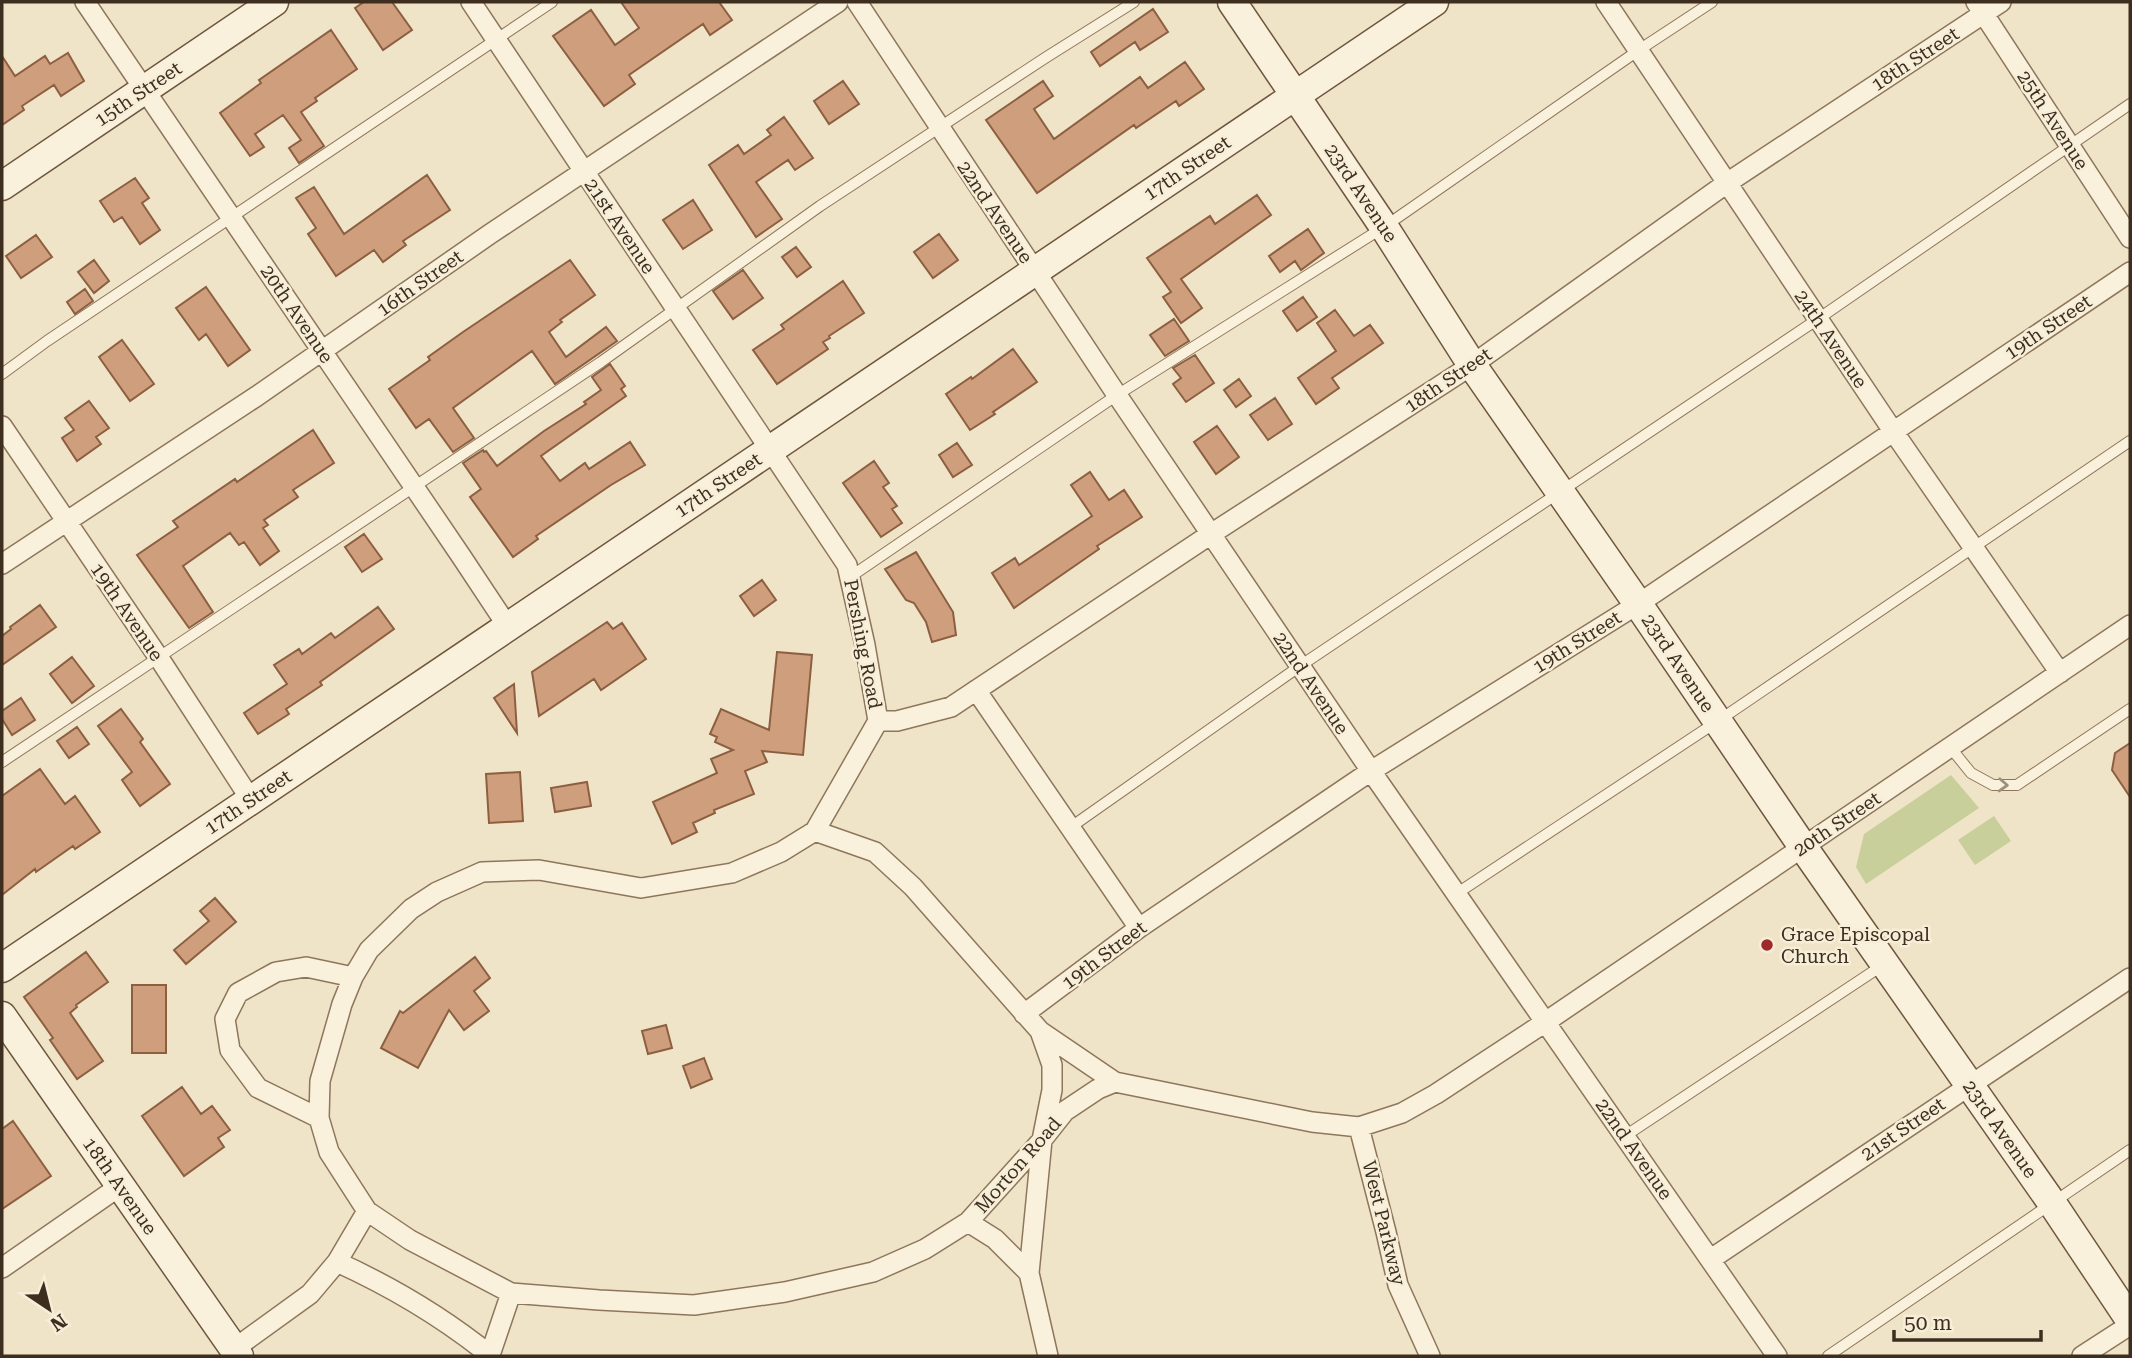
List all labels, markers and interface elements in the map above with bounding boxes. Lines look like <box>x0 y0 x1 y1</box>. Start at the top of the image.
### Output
street label: 18th Street <box>1867 22 1963 96</box>
street label: 15th Street <box>90 57 186 131</box>
street label: 25th Avenue <box>2012 66 2094 174</box>
street label: 17th Street <box>1139 131 1235 205</box>
street label: 23rd Avenue <box>1320 139 1402 247</box>
street label: 22nd Avenue <box>952 156 1038 268</box>
street label: 21st Avenue <box>580 174 660 278</box>
street label: 16th Street <box>372 245 468 321</box>
street label: 20th Avenue <box>256 260 338 368</box>
street label: 24th Avenue <box>1790 285 1872 393</box>
street label: 19th Street <box>2000 290 2096 364</box>
street label: 18th Street <box>1400 343 1496 417</box>
street label: 17th Street <box>670 448 766 522</box>
street label: 19th Avenue <box>86 558 168 666</box>
street label: Pershing Road <box>839 577 887 711</box>
street label: 19th Street <box>1529 606 1625 678</box>
street label: 23rd Avenue <box>1637 609 1719 717</box>
street label: 22nd Avenue <box>1268 627 1354 739</box>
street label: 17th Street <box>200 765 296 839</box>
one-way arrow <box>1998 777 2009 792</box>
street label: 20th Street <box>1789 787 1885 861</box>
street label: 19th Street <box>1057 916 1151 994</box>
place label: Grace Episcopal Church <box>1781 923 1930 968</box>
marker: Grace Episcopal Church <box>1759 937 1775 953</box>
street label: 23rd Avenue <box>1958 1076 2042 1182</box>
street label: 21st Street <box>1856 1092 1950 1166</box>
street label: 22nd Avenue <box>1591 1094 1677 1204</box>
street label: Morton Road <box>970 1112 1066 1218</box>
street label: 18th Avenue <box>78 1133 162 1239</box>
street label: West Parkway <box>1357 1158 1411 1289</box>
north arrow <box>14 1274 84 1344</box>
scale bar <box>1894 1298 2041 1342</box>
text: N <box>46 1309 71 1336</box>
text: 50 m <box>1904 1311 1952 1335</box>

